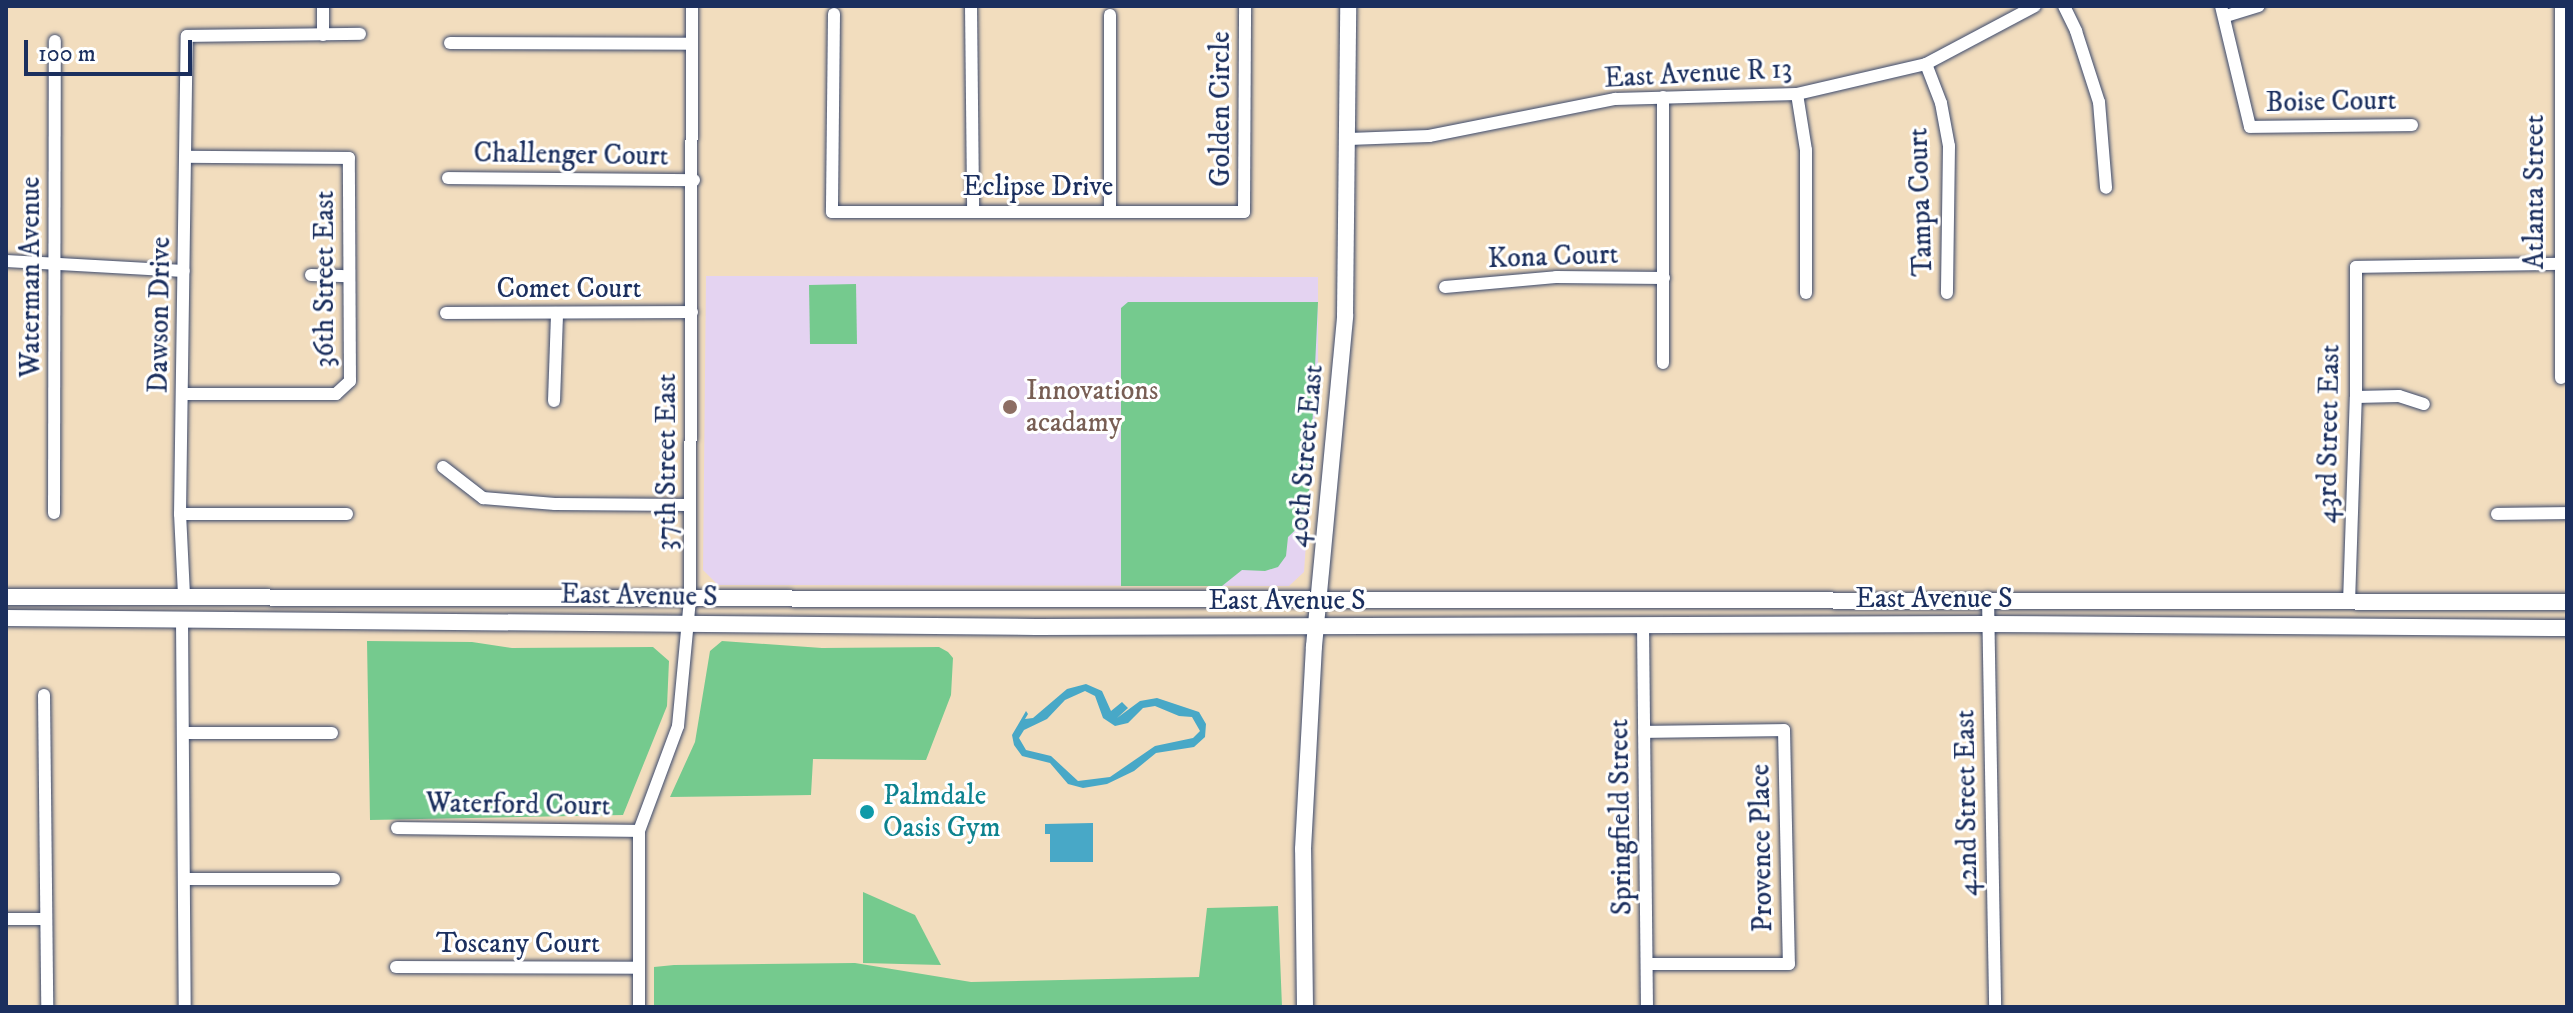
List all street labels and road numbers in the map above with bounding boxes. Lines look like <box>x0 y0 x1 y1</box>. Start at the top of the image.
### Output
street label: Golden Circle <box>1204 31 1238 187</box>
street label: East Avenue R 13 <box>1603 52 1793 96</box>
street label: Boise Court <box>2265 84 2397 120</box>
street label: Atlanta Street <box>2518 115 2552 269</box>
street label: Tampa Court <box>1902 127 1940 277</box>
street label: Challenger Court <box>473 137 669 173</box>
street label: Eclipse Drive <box>963 170 1113 204</box>
street label: Waterman Avenue <box>14 176 48 378</box>
street label: 36th Street East <box>308 191 342 367</box>
street label: Dawson Drive <box>142 236 178 394</box>
street label: Kona Court <box>1487 238 1619 276</box>
street label: Comet Court <box>497 272 641 306</box>
street label: 43rd Street East <box>2311 344 2347 524</box>
street label: 40th Street East <box>1281 363 1331 549</box>
street label: 37th Street East <box>650 373 684 551</box>
street label: East Avenue S <box>560 578 718 614</box>
street label: East Avenue S <box>1855 582 2013 616</box>
street label: East Avenue S <box>1208 584 1366 618</box>
street label: 42nd Street East <box>1949 709 1985 897</box>
street label: Springfield Street <box>1602 718 1640 916</box>
street label: Provence Place <box>1744 764 1780 932</box>
street label: Waterford Court <box>425 787 611 823</box>
street label: Toscany Court <box>436 927 600 961</box>

